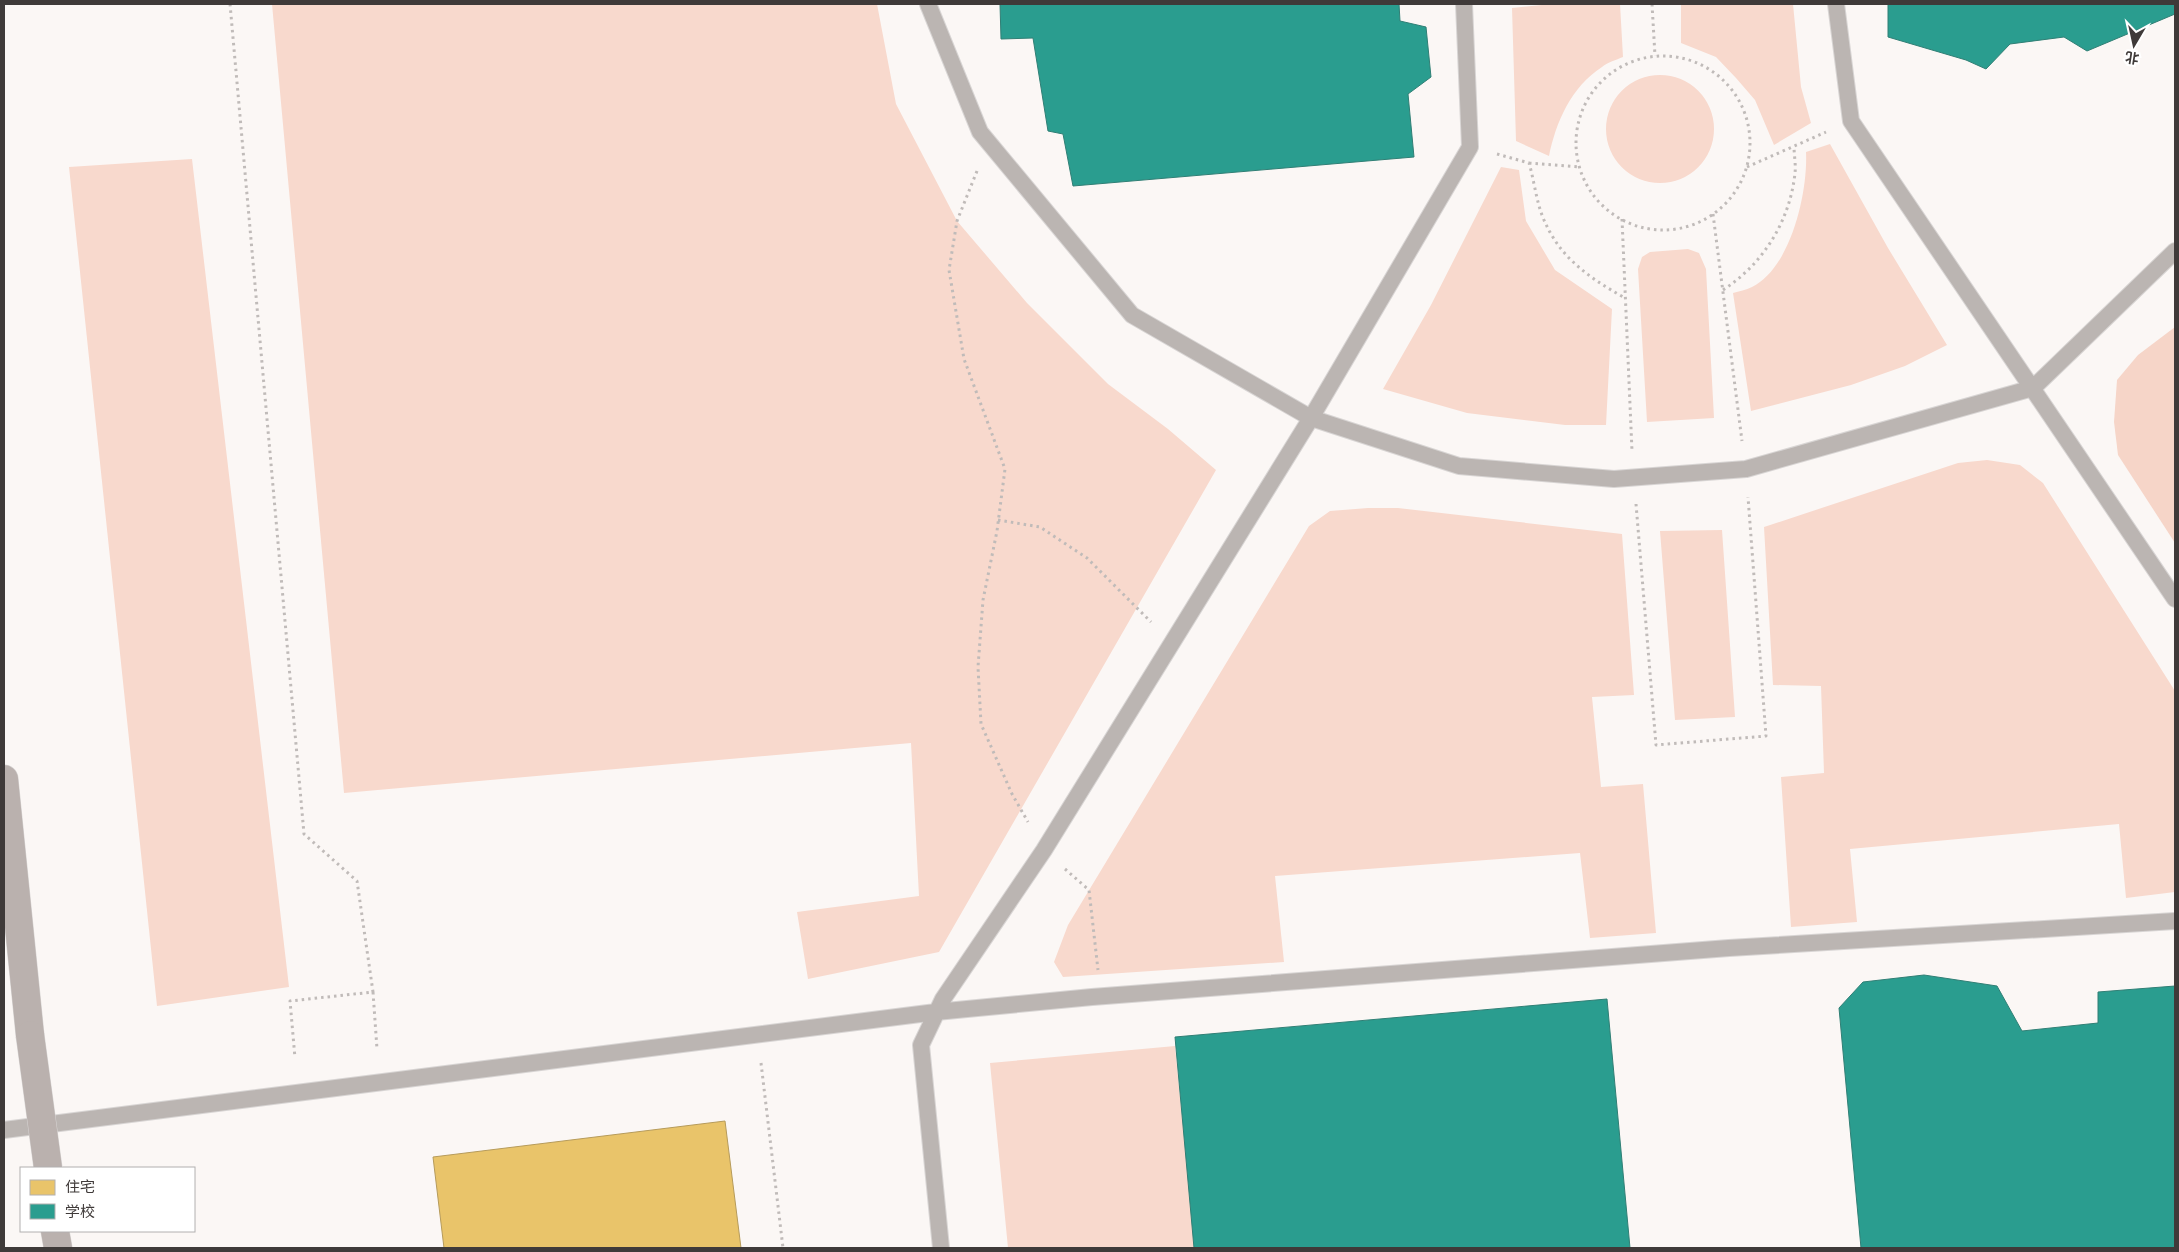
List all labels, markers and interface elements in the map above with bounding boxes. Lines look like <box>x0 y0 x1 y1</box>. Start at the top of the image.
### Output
north arrow <box>2109 20 2159 70</box>
text: 北 <box>2123 48 2140 69</box>
legend <box>20 1167 195 1232</box>
text: 住宅 <box>65 1176 95 1197</box>
text: 学校 <box>65 1201 95 1222</box>

